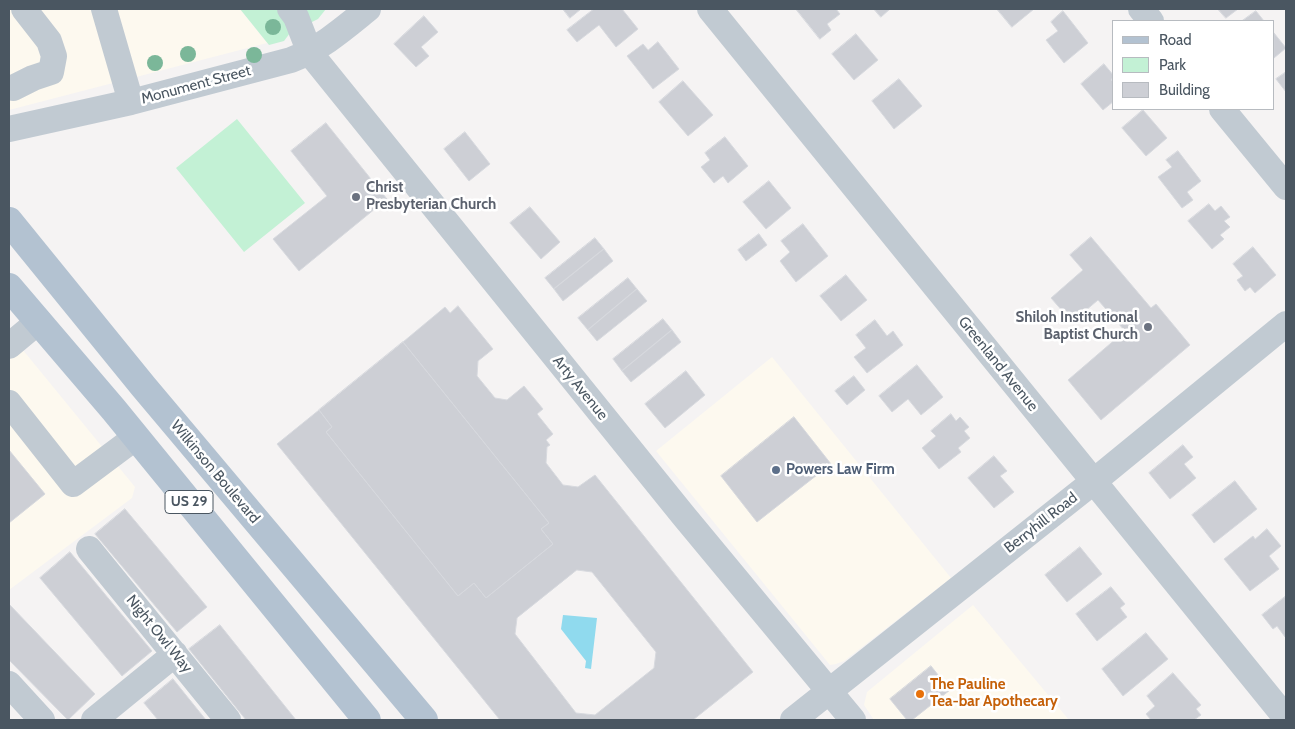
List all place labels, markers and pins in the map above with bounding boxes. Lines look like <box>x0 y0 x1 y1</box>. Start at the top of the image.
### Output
place label: Christ Presbyterian Church <box>366 179 496 214</box>
marker: Christ Presbyterian Church <box>350 191 362 203</box>
place label: Shiloh Institutional Baptist Church <box>1016 309 1138 344</box>
marker: Shiloh Institutional Baptist Church <box>1142 321 1154 333</box>
place label: Powers Law Firm <box>786 461 895 479</box>
marker: Powers Law Firm <box>770 464 782 476</box>
place label: The Pauline Tea-bar Apothecary <box>930 676 1058 711</box>
marker: The Pauline Tea-bar Apothecary <box>914 688 926 700</box>

